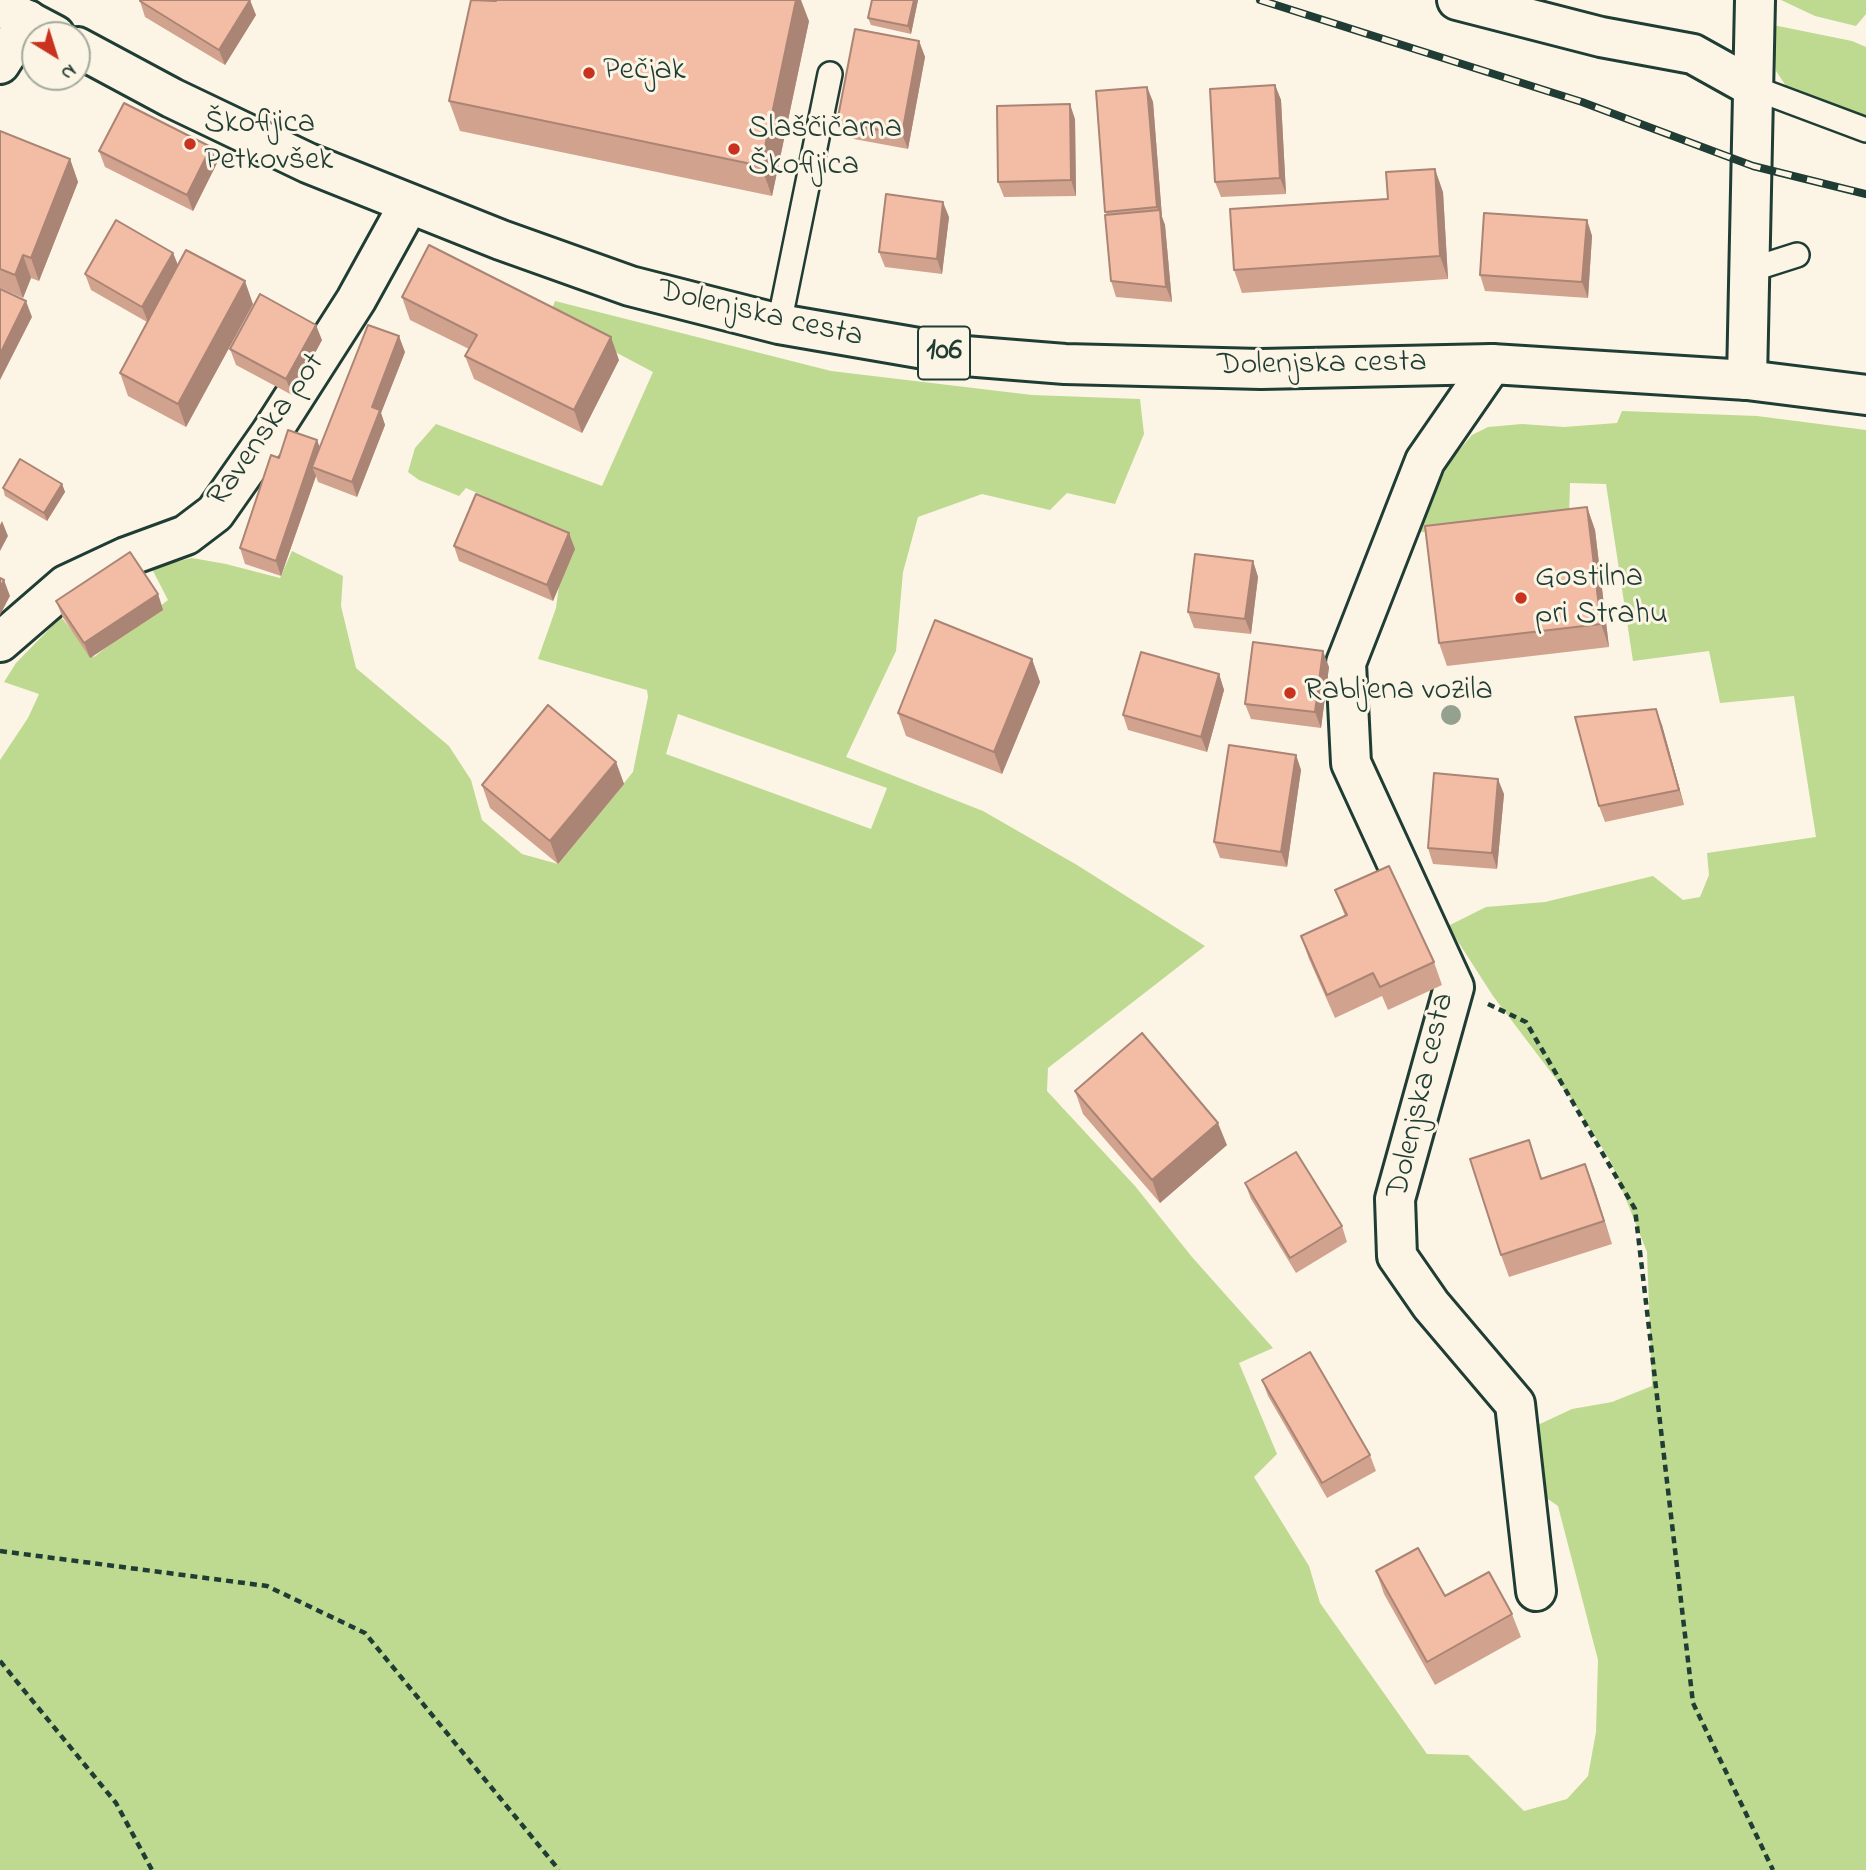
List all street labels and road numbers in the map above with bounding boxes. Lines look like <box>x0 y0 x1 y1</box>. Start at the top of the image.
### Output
street label: Dolenjska cesta <box>654 274 866 358</box>
road number: 106 <box>918 326 970 380</box>
street label: Dolenjska cesta <box>1217 345 1427 387</box>
street label: Ravenska pot <box>201 347 335 515</box>
street label: Dolenjska cesta <box>1381 990 1465 1202</box>

